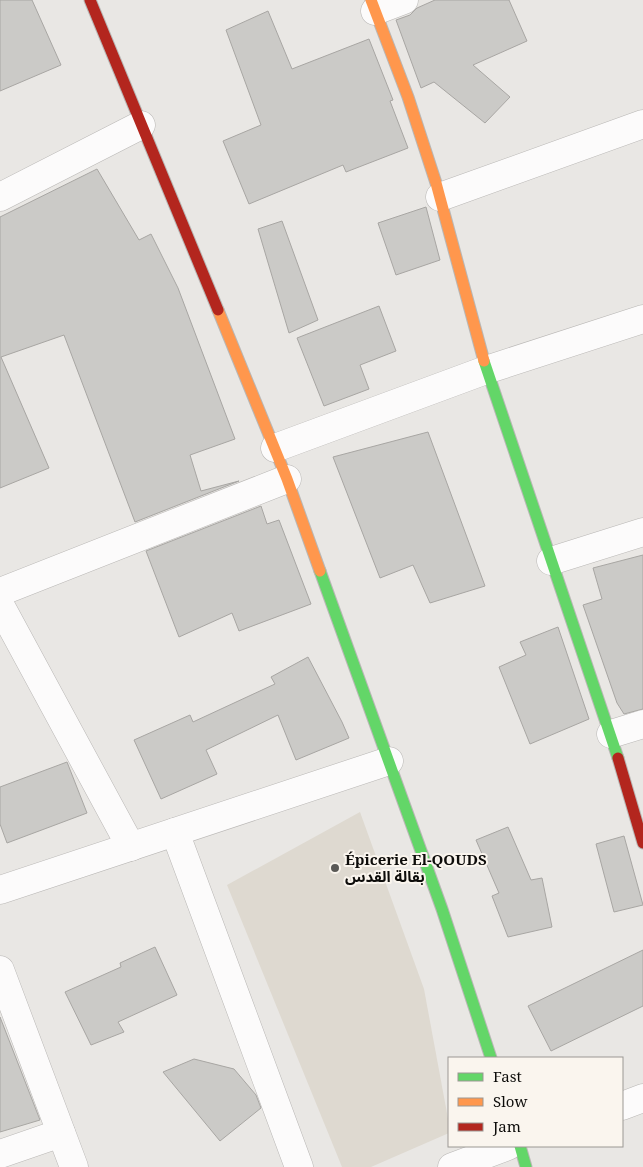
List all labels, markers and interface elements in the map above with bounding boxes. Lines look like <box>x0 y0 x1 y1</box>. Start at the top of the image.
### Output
place label: Épicerie El-QOUDS بقالة القدس <box>345 849 487 886</box>
marker: Épicerie El-QOUDS بقالة القدس <box>329 862 341 874</box>
legend <box>448 1057 623 1147</box>
text: Fast <box>493 1066 522 1086</box>
text: Slow <box>493 1091 527 1111</box>
text: Jam <box>492 1116 521 1136</box>

